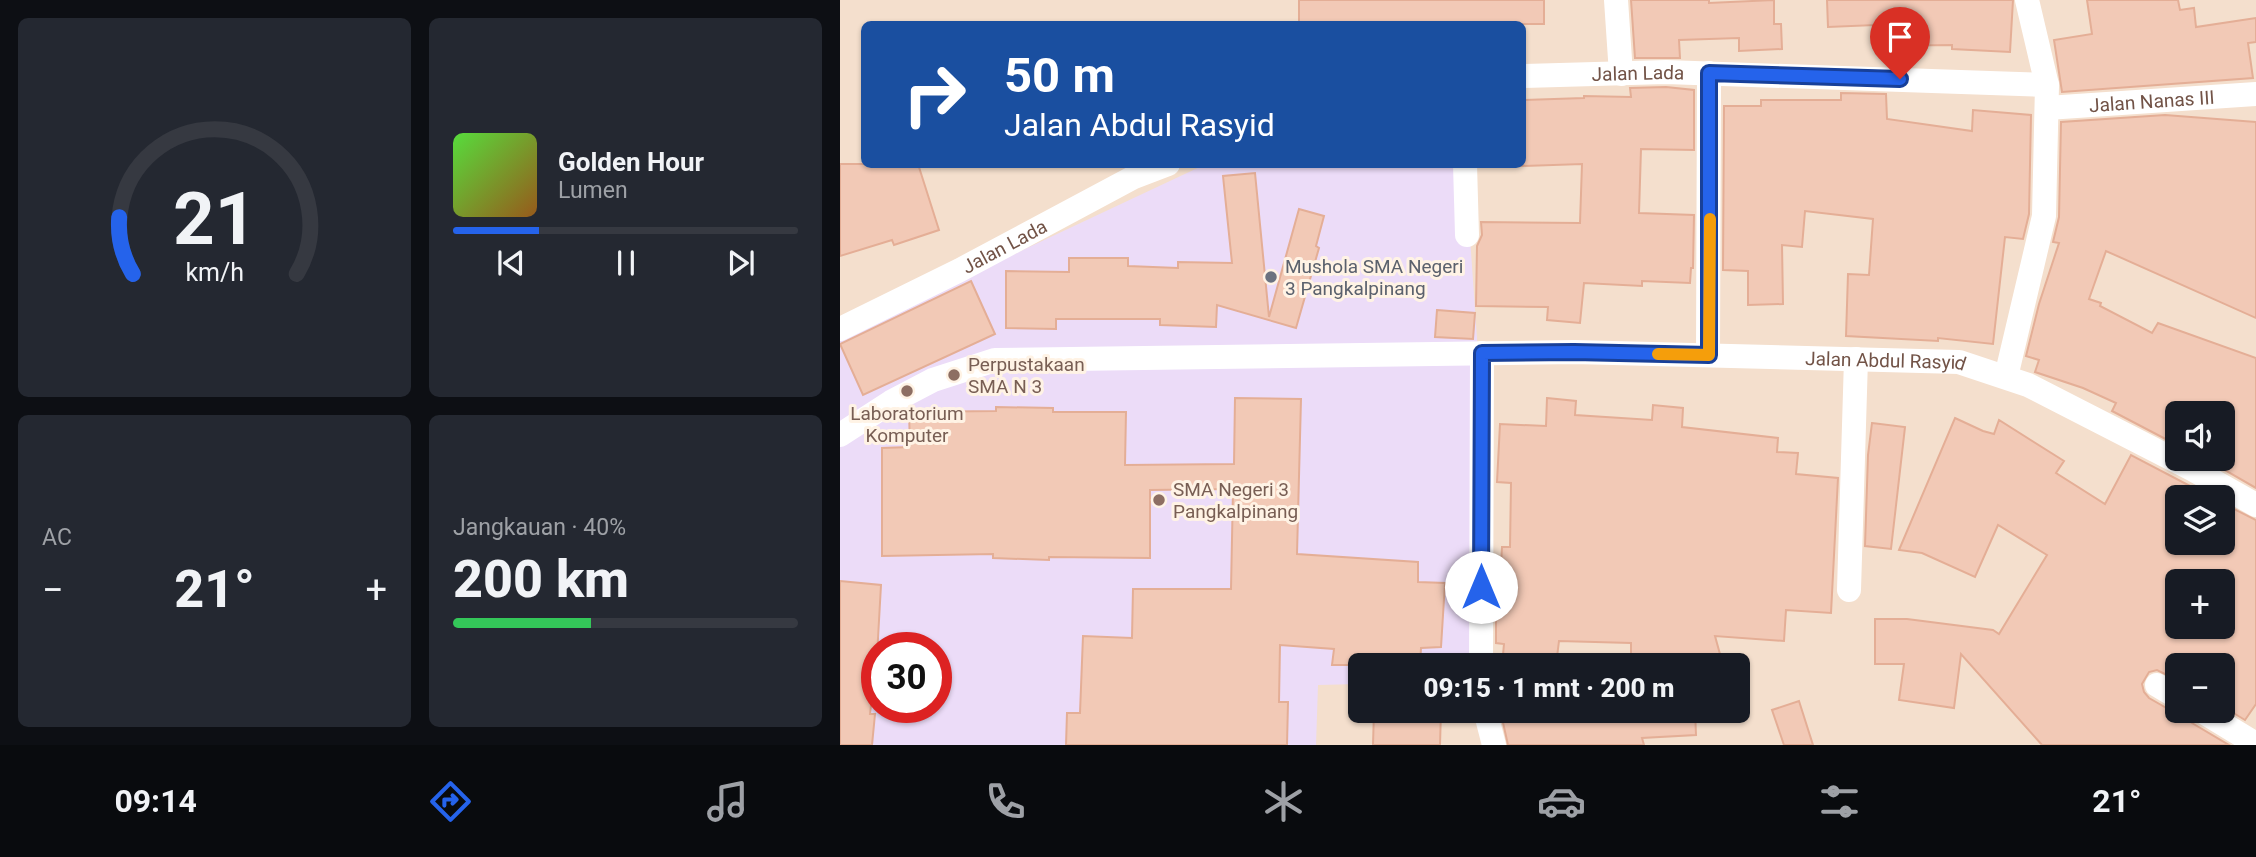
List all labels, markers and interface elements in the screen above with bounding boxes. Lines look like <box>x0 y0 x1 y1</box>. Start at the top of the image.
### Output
pin <box>1870 7 1930 79</box>
icon: arrive <box>1881 18 1919 56</box>
text: 50 m <box>1004 47 1115 104</box>
icon: right <box>889 49 980 140</box>
street label: Jalan Lada <box>1591 61 1685 86</box>
street label: Jalan Nanas III <box>2088 86 2215 117</box>
text: Jalan Abdul Rasyid <box>1004 106 1275 144</box>
text: Golden Hour <box>558 147 704 177</box>
text: 21 <box>173 176 256 262</box>
text: Lumen <box>558 177 628 204</box>
street label: Jalan Lada <box>958 215 1051 279</box>
icon: previous <box>492 244 530 282</box>
icon: pause <box>607 244 645 282</box>
icon: next <box>722 244 760 282</box>
place label: Mushola SMA Negeri 3 Pangkalpinang <box>1285 255 1463 300</box>
text: km/h <box>185 258 244 287</box>
marker: Mushola SMA Negeri 3 Pangkalpinang <box>1263 269 1279 285</box>
street label: Jalan Abdul Rasyid <box>1805 347 1969 376</box>
place label: Perpustakaan SMA N 3 <box>968 353 1085 398</box>
marker: Perpustakaan SMA N 3 <box>946 367 962 383</box>
marker: Laboratorium Komputer <box>899 383 915 399</box>
map controls <box>2165 401 2235 723</box>
button: sound <box>2165 401 2235 471</box>
place label: Laboratorium Komputer <box>850 402 964 447</box>
place label: SMA Negeri 3 Pangkalpinang <box>1173 478 1298 523</box>
button: layers <box>2165 485 2235 555</box>
marker: SMA Negeri 3 Pangkalpinang <box>1151 492 1167 508</box>
text: Jangkauan · 40% <box>453 514 626 541</box>
text: AC <box>42 524 72 551</box>
text: 200 km <box>453 549 629 610</box>
position arrow <box>1444 550 1518 624</box>
text: 21° <box>174 559 255 620</box>
text: − <box>42 568 64 612</box>
text: + <box>365 568 387 612</box>
button: + <box>2165 569 2235 639</box>
speed limit sign: 30 <box>861 632 952 723</box>
button: − <box>2165 653 2235 723</box>
text: 09:15 · 1 mnt · 200 m <box>1424 673 1674 703</box>
icon: directions <box>426 777 475 826</box>
icon: music <box>703 777 752 826</box>
icon: phone <box>981 777 1030 826</box>
icon: climate <box>1259 777 1308 826</box>
icon: car <box>1537 777 1586 826</box>
icon: filters <box>1815 777 1864 826</box>
text: 09:14 <box>114 782 197 820</box>
text: 21° <box>2092 782 2142 820</box>

